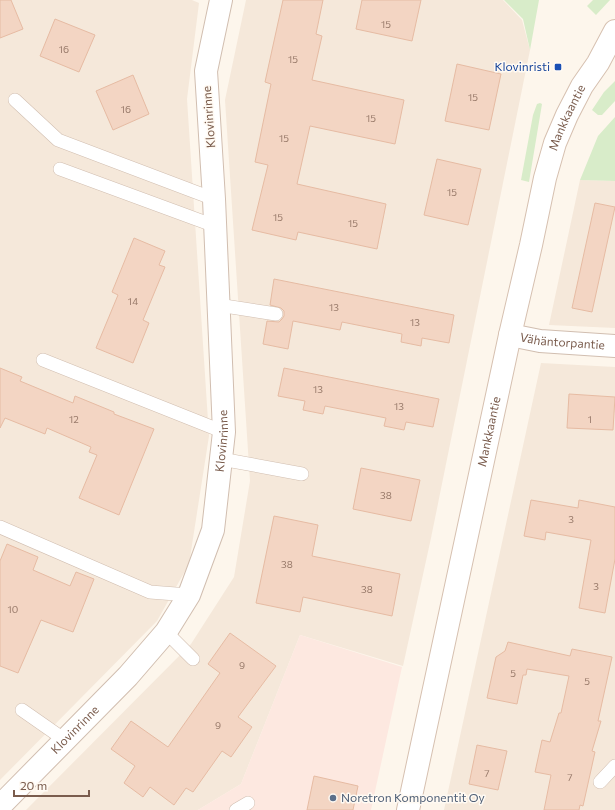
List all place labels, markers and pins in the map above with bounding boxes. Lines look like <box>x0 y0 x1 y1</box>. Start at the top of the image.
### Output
place label: Klovinristi <box>495 59 550 73</box>
marker: Klovinristi <box>553 62 563 72</box>
place label: Noretron Komponentit Oy <box>341 790 485 804</box>
marker: Noretron Komponentit Oy <box>328 793 338 803</box>

